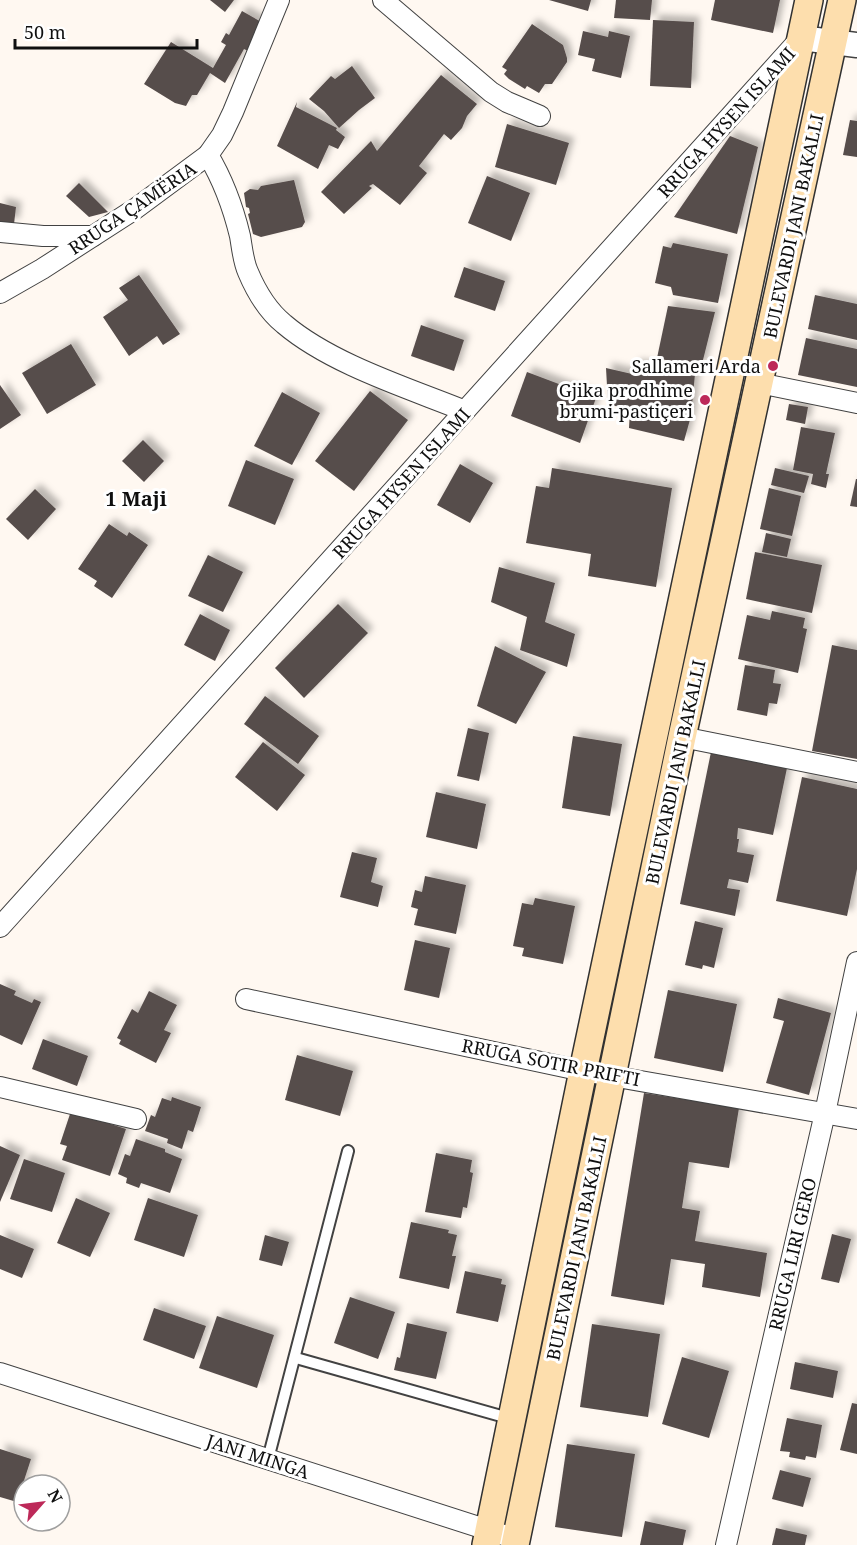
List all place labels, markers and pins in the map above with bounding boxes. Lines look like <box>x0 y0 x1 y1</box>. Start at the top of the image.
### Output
place label: Sallameri Arda <box>632 354 761 378</box>
marker: Sallameri Arda <box>766 359 780 373</box>
place label: Gjika prodhime brumi-pastiçeri <box>559 378 693 423</box>
marker: Gjika prodhime brumi-pastiçeri <box>698 393 712 407</box>

